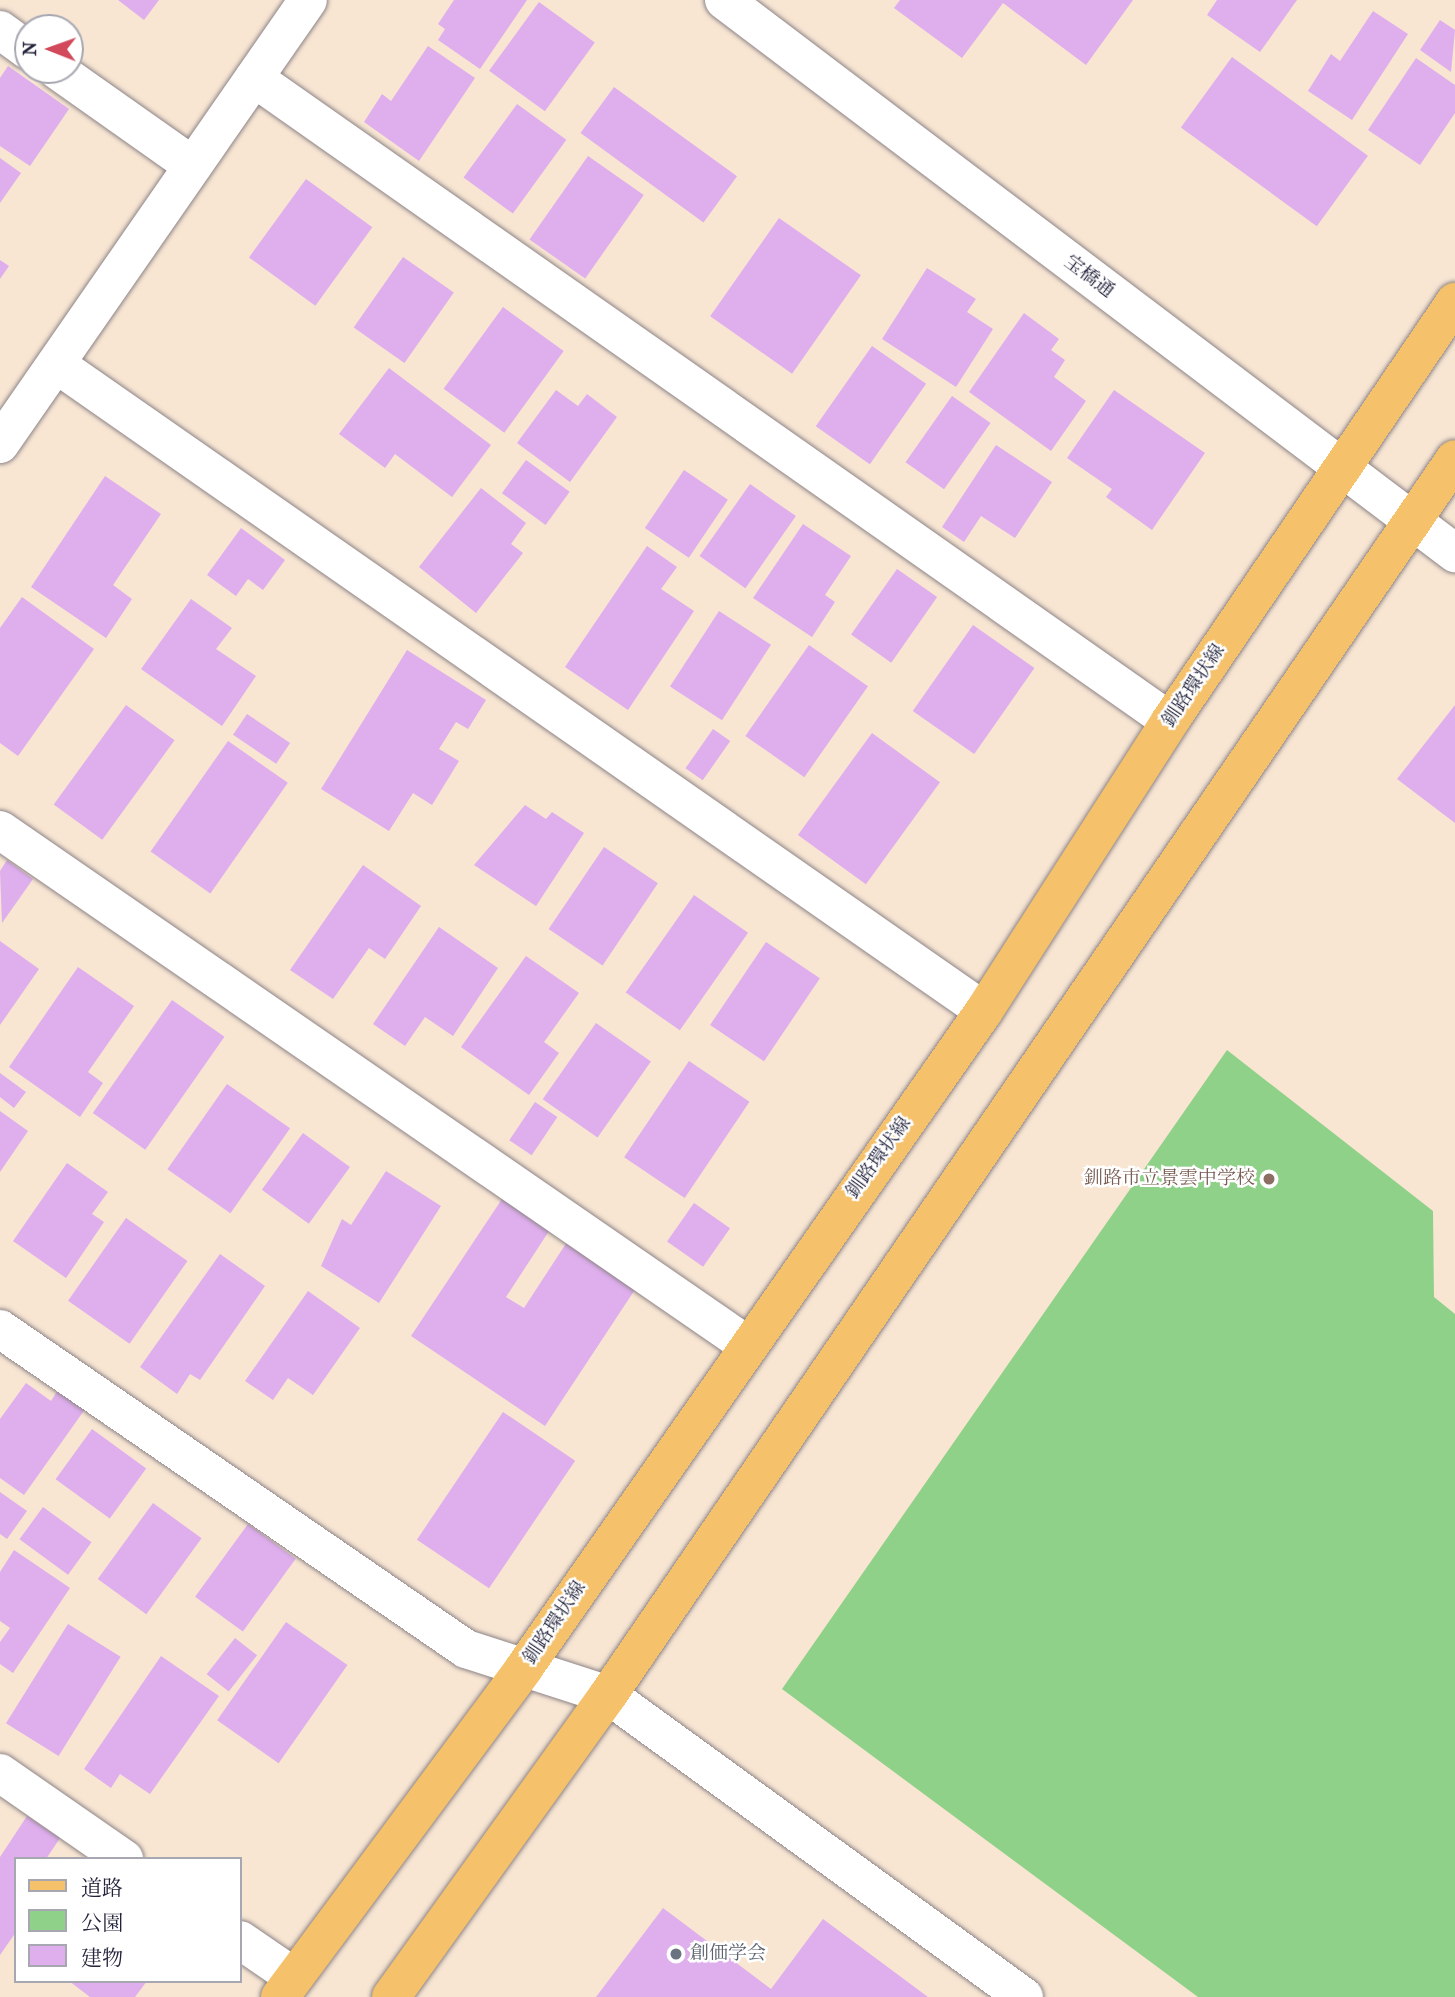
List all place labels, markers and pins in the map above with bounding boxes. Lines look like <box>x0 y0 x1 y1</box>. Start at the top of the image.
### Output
place label: 釧路市立景雲中学校 <box>1084 1168 1255 1190</box>
marker: 釧路市立景雲中学校 <box>1261 1171 1277 1187</box>
place label: 創価学会 <box>690 1943 766 1965</box>
marker: 創価学会 <box>668 1946 684 1962</box>

